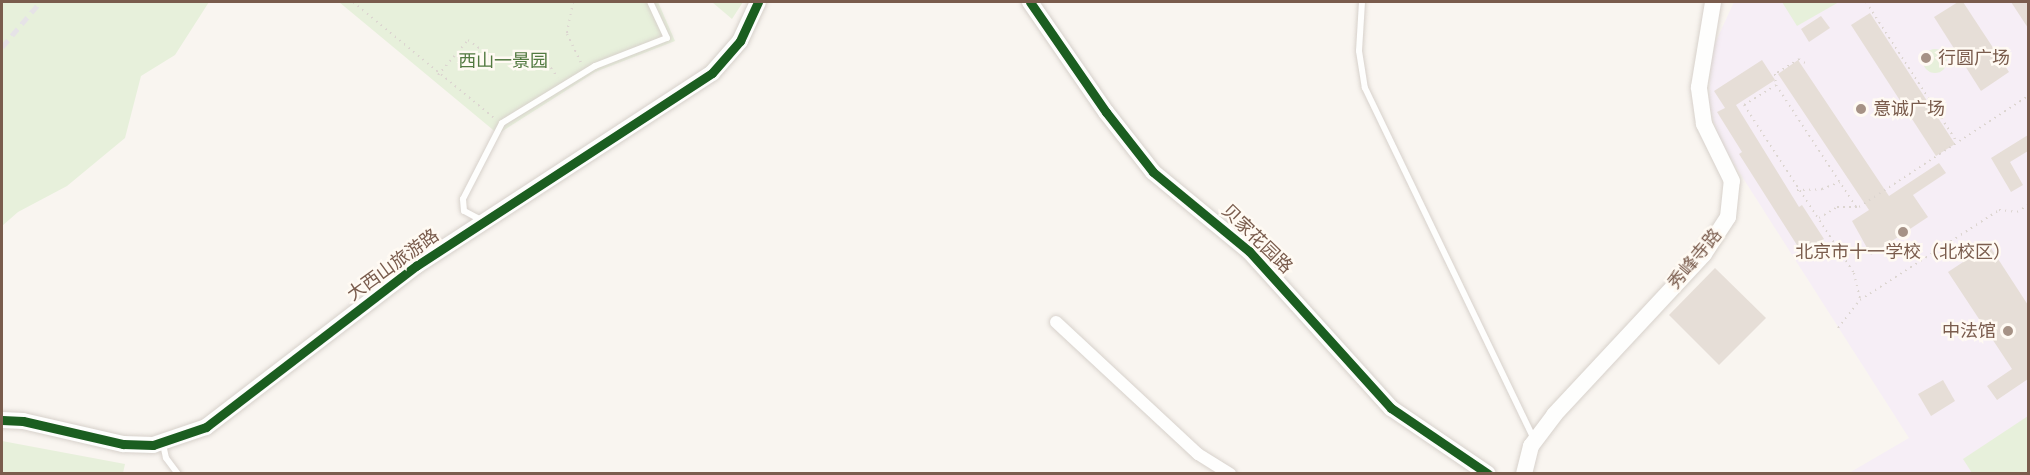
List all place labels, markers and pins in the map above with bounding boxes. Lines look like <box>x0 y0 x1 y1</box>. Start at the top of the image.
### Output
place label: 行圆广场 <box>1938 47 2010 69</box>
marker: 行圆广场 <box>1919 51 1933 65</box>
place label: 意诚广场 <box>1873 98 1945 120</box>
marker: 意诚广场 <box>1854 102 1868 116</box>
marker: 北京市十一学校（北校区） <box>1896 225 1910 239</box>
place label: 北京市十一学校（北校区） <box>1795 241 2011 263</box>
place label: 中法馆 <box>1942 320 1996 342</box>
marker: 中法馆 <box>2001 324 2015 338</box>

